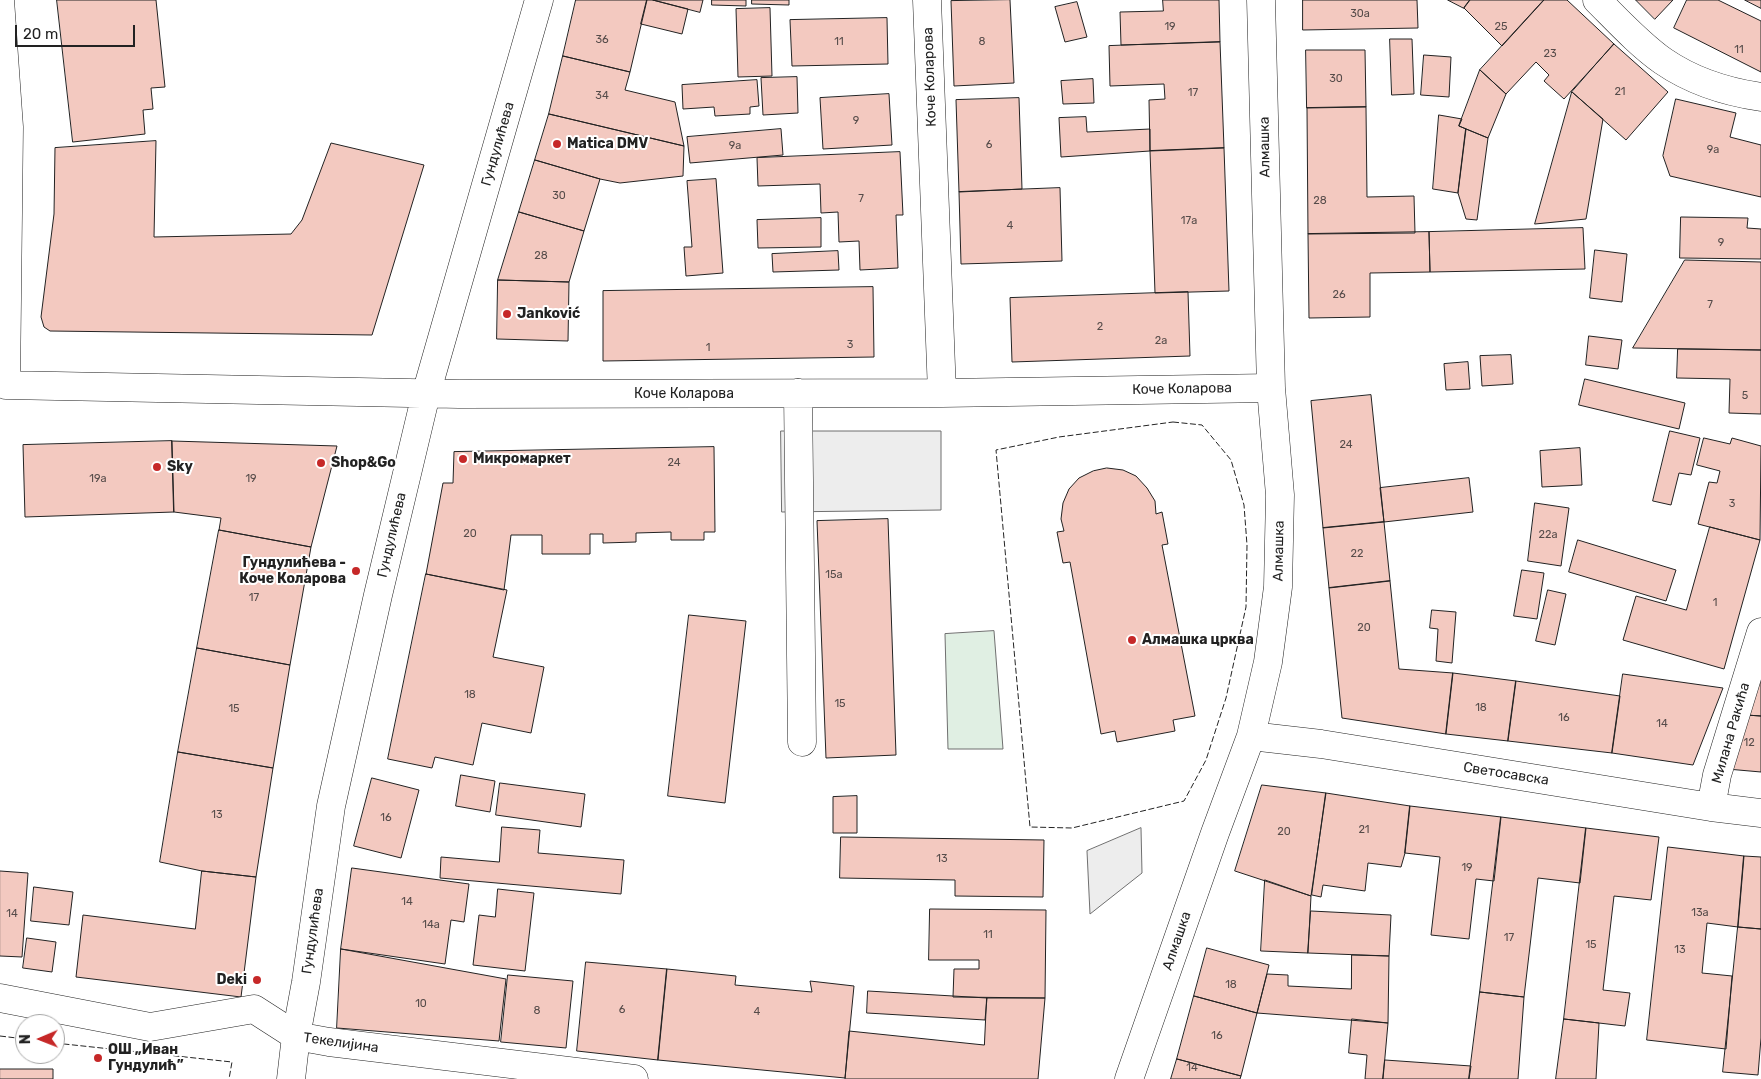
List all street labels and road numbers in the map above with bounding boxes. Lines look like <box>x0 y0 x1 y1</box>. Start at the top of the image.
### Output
street label: Коче Коларова <box>920 27 940 127</box>
street label: Гундулићева <box>478 100 518 188</box>
street label: Алмашка <box>1256 116 1274 178</box>
street label: Коче Коларова <box>1132 380 1232 398</box>
street label: Коче Коларова <box>634 386 734 402</box>
street label: Гундулићева <box>374 491 410 579</box>
street label: Алмашка <box>1270 520 1288 582</box>
street label: Милана Ракића <box>1709 681 1753 785</box>
street label: Светосавска <box>1462 759 1550 789</box>
street label: Гундулићева <box>299 887 327 975</box>
street label: Алмашка <box>1159 909 1195 973</box>
street label: Текелијина <box>302 1029 380 1057</box>

